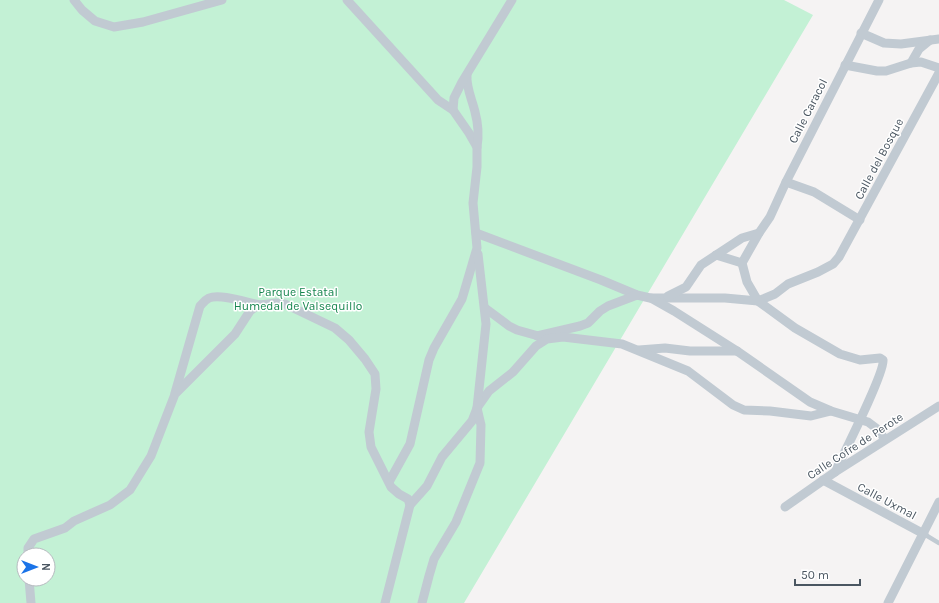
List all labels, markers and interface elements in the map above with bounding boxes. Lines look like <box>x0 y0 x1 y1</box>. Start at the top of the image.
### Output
street label: Calle Caracol <box>786 76 830 146</box>
street label: Calle del Bosque <box>852 116 906 202</box>
park label: Parque Estatal Humedal de Valsequillo <box>234 285 362 313</box>
street label: Calle Cofre de Perote <box>804 410 906 482</box>
street label: Calle Uxmal <box>855 480 919 522</box>
north arrow <box>16 547 56 587</box>
scale bar <box>795 561 860 587</box>
text: N <box>39 563 52 571</box>
text: 50 m <box>801 568 829 582</box>

